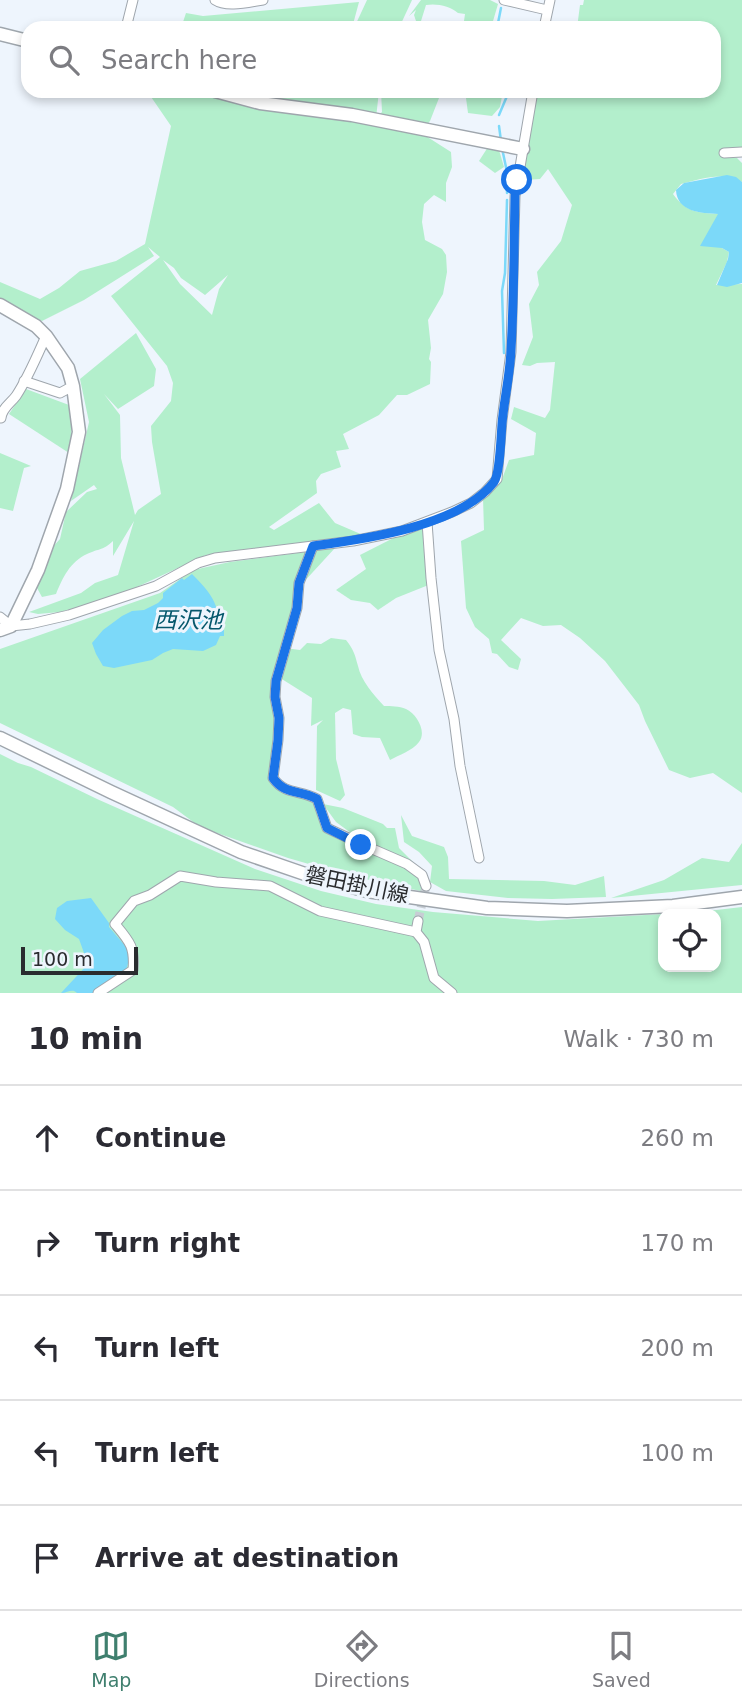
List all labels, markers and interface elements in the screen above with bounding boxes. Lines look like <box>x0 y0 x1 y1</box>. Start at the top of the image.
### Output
search box <box>21 21 721 98</box>
icon: search <box>45 41 83 79</box>
text: Search here <box>101 45 257 75</box>
route start <box>501 164 532 195</box>
water label: 西沢池 <box>154 607 225 633</box>
route end <box>345 829 376 860</box>
street label: 磐田掛川線 <box>303 862 411 908</box>
map controls <box>658 909 721 972</box>
button: locate <box>658 909 721 972</box>
scale bar <box>21 944 138 976</box>
text: 100 m <box>32 948 93 970</box>
text: 10 min <box>28 1021 143 1056</box>
text: Walk · 730 m <box>563 1026 714 1052</box>
icon: ahead <box>28 1119 66 1157</box>
text: Continue <box>95 1123 226 1153</box>
text: 260 m <box>640 1125 714 1151</box>
icon: right <box>28 1224 66 1262</box>
text: Turn right <box>95 1228 240 1258</box>
text: 170 m <box>640 1230 714 1256</box>
icon: left <box>28 1329 66 1367</box>
text: Turn left <box>95 1333 219 1363</box>
text: 200 m <box>640 1335 714 1361</box>
icon: left <box>28 1434 66 1472</box>
text: Turn left <box>95 1438 219 1468</box>
text: 100 m <box>640 1440 714 1466</box>
icon: arrive <box>28 1539 66 1577</box>
text: Arrive at destination <box>95 1543 399 1573</box>
tab: Map <box>91 1627 131 1691</box>
tab: Directions <box>314 1627 410 1691</box>
tab: Saved <box>592 1627 651 1691</box>

